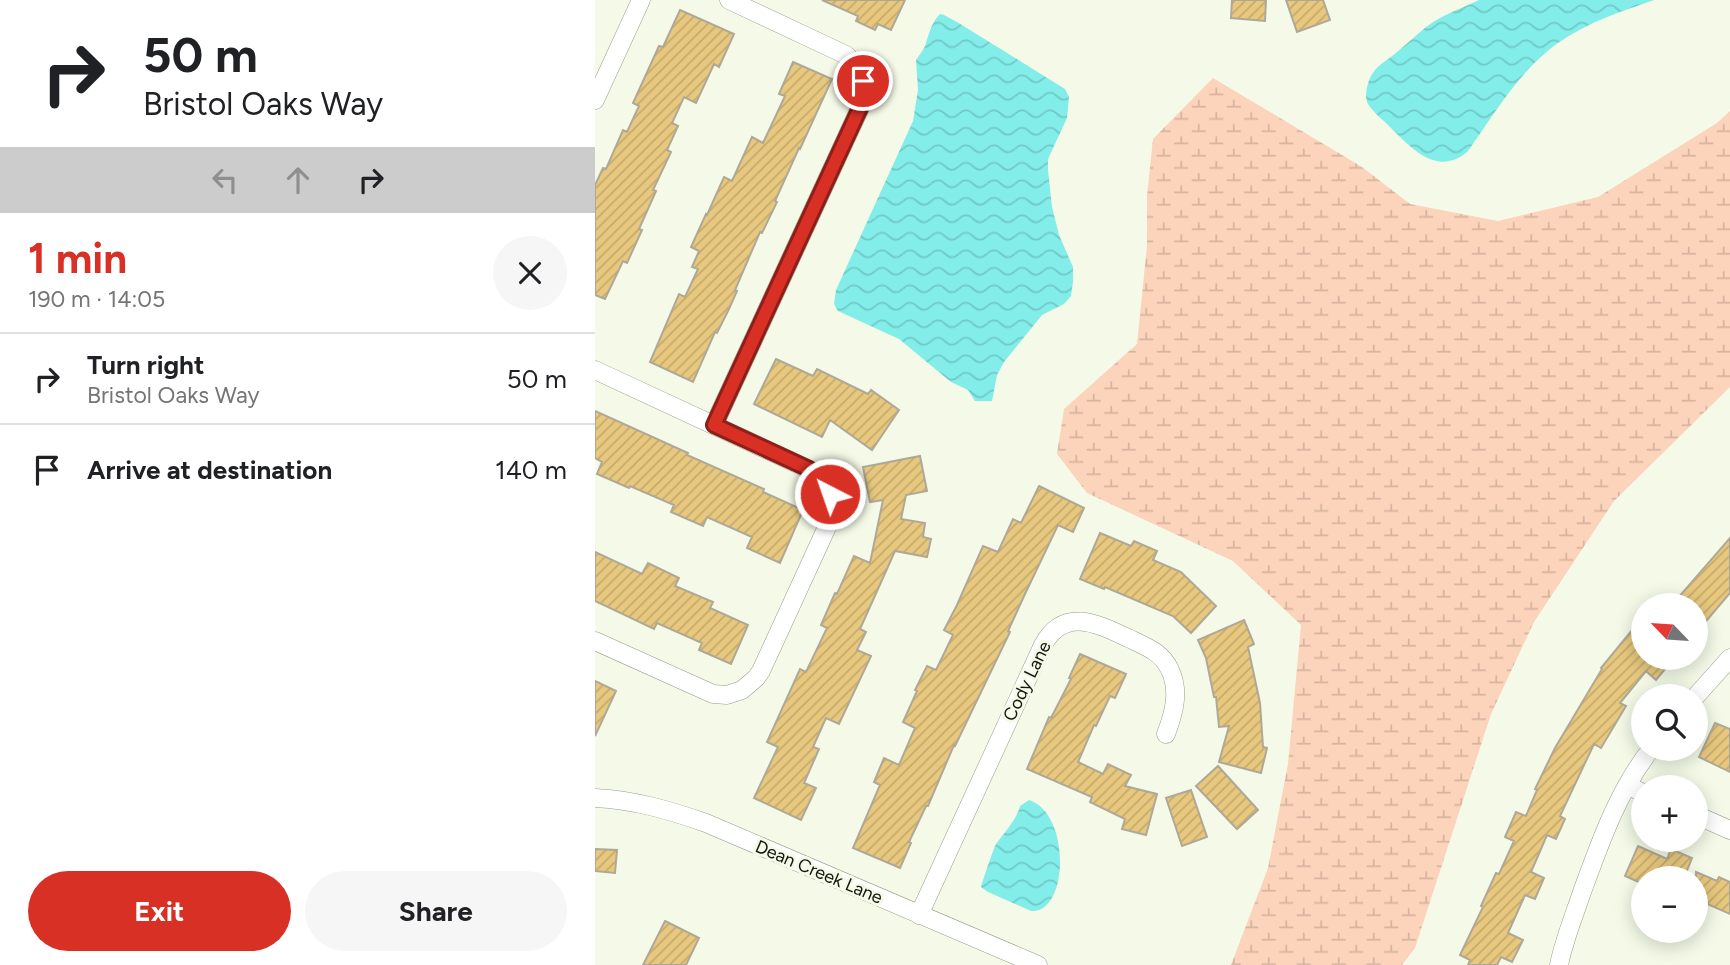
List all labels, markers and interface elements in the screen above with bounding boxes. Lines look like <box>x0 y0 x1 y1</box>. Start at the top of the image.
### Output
text: 50 m <box>143 25 258 84</box>
icon: right <box>28 28 119 119</box>
pin <box>833 51 893 111</box>
icon: arrive <box>844 62 882 100</box>
text: Bristol Oaks Way <box>143 85 383 123</box>
icon: left <box>206 161 244 199</box>
icon: ahead <box>279 161 317 199</box>
icon: right <box>352 161 390 199</box>
text: 1 min <box>28 233 127 284</box>
button: close <box>493 236 567 310</box>
text: 190 m · 14:05 <box>28 285 165 313</box>
text: Turn right <box>87 349 204 381</box>
icon: right <box>28 360 66 398</box>
text: 50 m <box>507 363 567 395</box>
text: Bristol Oaks Way <box>87 381 260 409</box>
icon: arrive <box>28 451 66 489</box>
text: Arrive at destination <box>87 454 332 486</box>
text: 140 m <box>495 454 567 486</box>
position arrow <box>793 457 867 531</box>
north arrow <box>1631 593 1708 670</box>
map controls <box>1631 593 1708 943</box>
street label: Cody Lane <box>998 637 1056 725</box>
button: search <box>1631 684 1708 761</box>
button: + <box>1631 775 1708 852</box>
street label: Dean Creek Lane <box>752 835 886 909</box>
button: − <box>1631 866 1708 943</box>
button: Exit <box>28 871 291 951</box>
button: Share <box>305 871 567 951</box>

